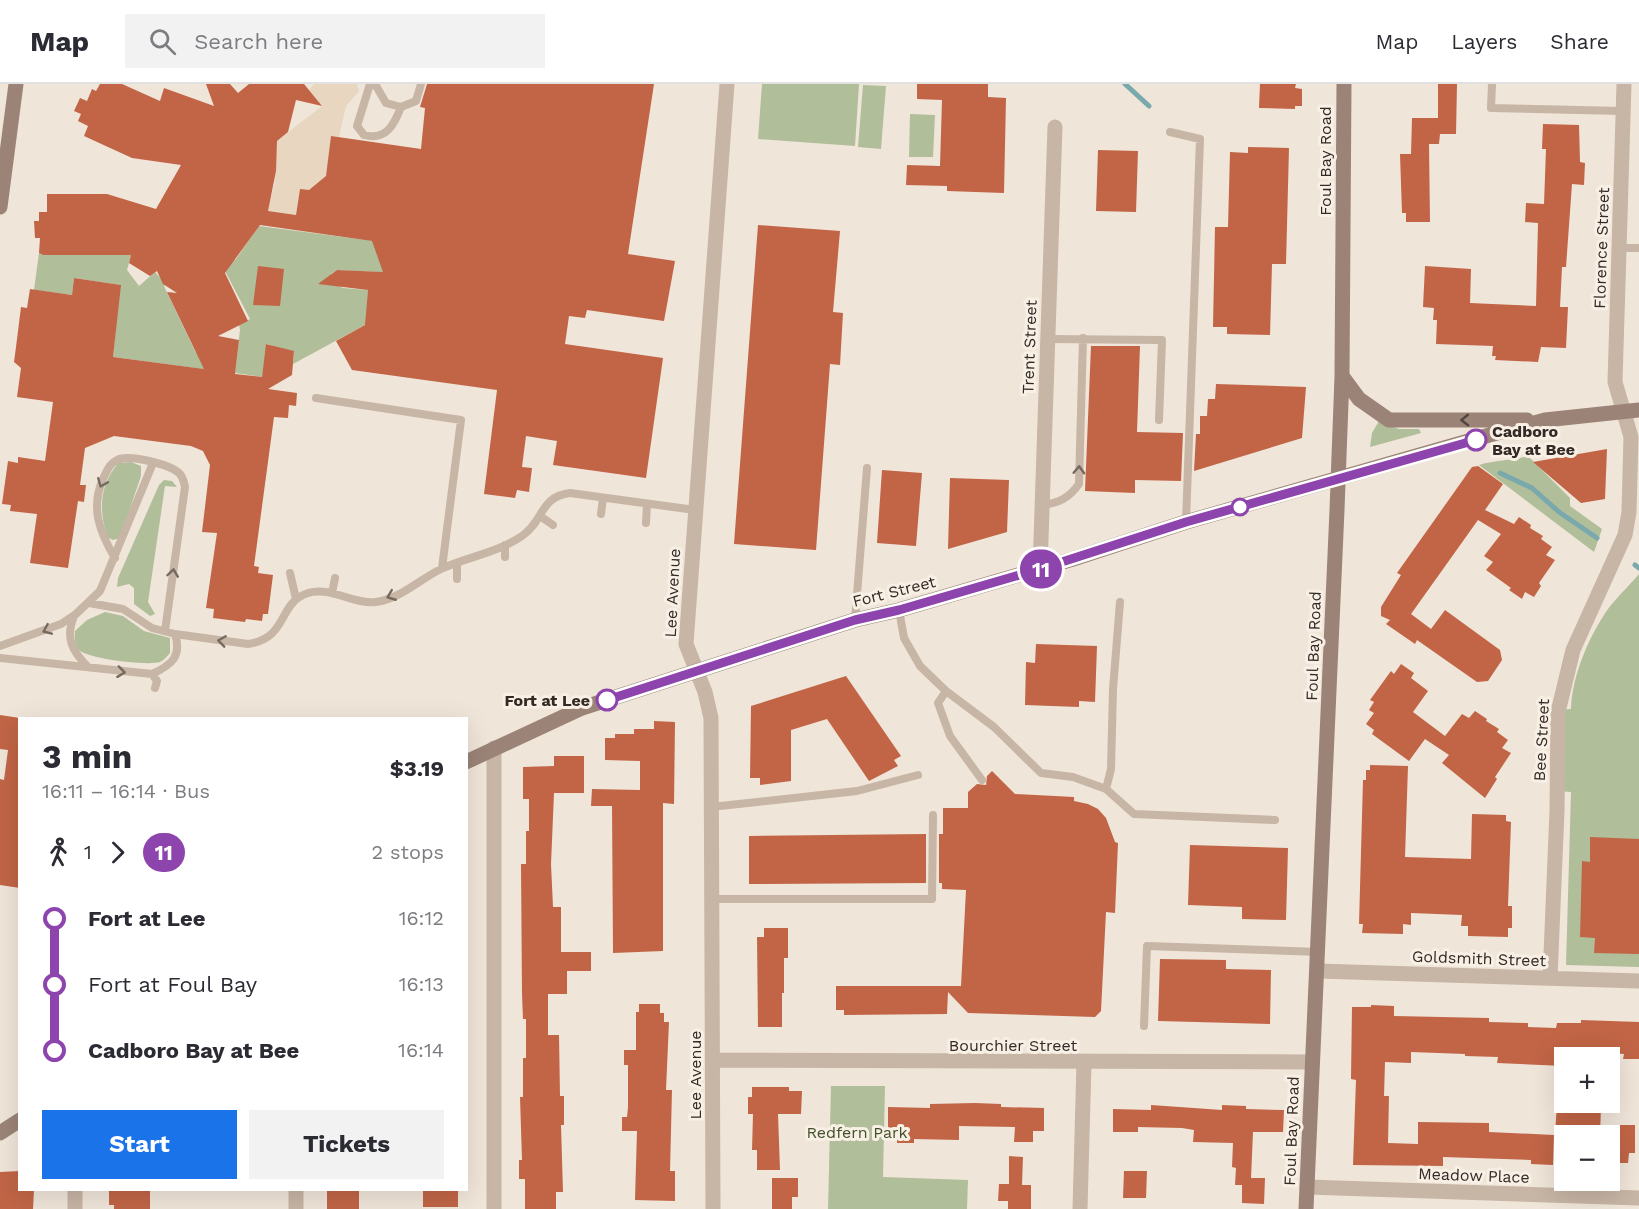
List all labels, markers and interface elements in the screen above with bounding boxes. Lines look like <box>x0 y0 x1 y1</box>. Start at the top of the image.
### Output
search box <box>125 14 545 68</box>
text: Map <box>30 25 89 58</box>
icon: search <box>146 25 179 58</box>
text: Search here <box>194 29 323 54</box>
text: Map <box>1375 29 1418 54</box>
text: Layers <box>1451 29 1517 54</box>
text: Share <box>1550 29 1609 54</box>
street label: Foul Bay Road <box>1316 106 1335 216</box>
street label: Florence Street <box>1590 187 1613 309</box>
street label: Trent Street <box>1018 299 1041 394</box>
one-way arrow <box>1461 413 1470 426</box>
place label: Cadboro Bay at Bee <box>1492 422 1575 459</box>
marker: Cadboro Bay at Bee <box>1465 429 1487 451</box>
one-way arrow <box>1073 465 1085 474</box>
one-way arrow <box>97 476 109 487</box>
unlabelled marker <box>1231 498 1249 516</box>
street label: Lee Avenue <box>661 548 684 638</box>
line badge: 11 <box>1014 550 1068 588</box>
text: 11 <box>1032 557 1050 582</box>
one-way arrow <box>167 569 179 578</box>
street label: Fort Street <box>851 572 938 611</box>
one-way arrow <box>386 589 397 601</box>
street label: Foul Bay Road <box>1302 591 1325 701</box>
one-way arrow <box>42 623 53 635</box>
one-way arrow <box>217 635 226 647</box>
one-way arrow <box>116 665 125 677</box>
marker: Fort at Lee <box>596 689 618 711</box>
place label: Fort at Lee <box>505 691 590 710</box>
street label: Bee Street <box>1530 698 1553 782</box>
text: 3 min <box>42 737 132 776</box>
text: $3.19 <box>390 756 444 781</box>
text: 16:11 – 16:14 · Bus <box>42 779 210 803</box>
icon: walk <box>42 836 75 869</box>
icon: forward <box>101 836 134 869</box>
text: 1 <box>84 840 92 864</box>
text: 11 <box>155 840 173 865</box>
text: 2 stops <box>372 840 444 864</box>
text: Fort at Lee <box>88 906 205 931</box>
text: 16:12 <box>399 906 444 930</box>
street label: Goldsmith Street <box>1412 947 1547 970</box>
text: Fort at Foul Bay <box>88 972 257 997</box>
text: 16:13 <box>399 972 444 996</box>
street label: Lee Avenue <box>686 1030 705 1120</box>
street label: Bourchier Street <box>949 1036 1077 1055</box>
text: Cadboro Bay at Bee <box>88 1038 299 1063</box>
text: 16:14 <box>398 1038 444 1062</box>
map controls <box>1554 1047 1620 1191</box>
button: + <box>1554 1047 1620 1113</box>
street label: Foul Bay Road <box>1280 1076 1303 1186</box>
button: Start <box>42 1110 237 1179</box>
button: Tickets <box>249 1110 444 1179</box>
park label: Redfern Park <box>806 1123 908 1142</box>
button: − <box>1554 1125 1620 1191</box>
street label: Meadow Place <box>1418 1164 1530 1187</box>

